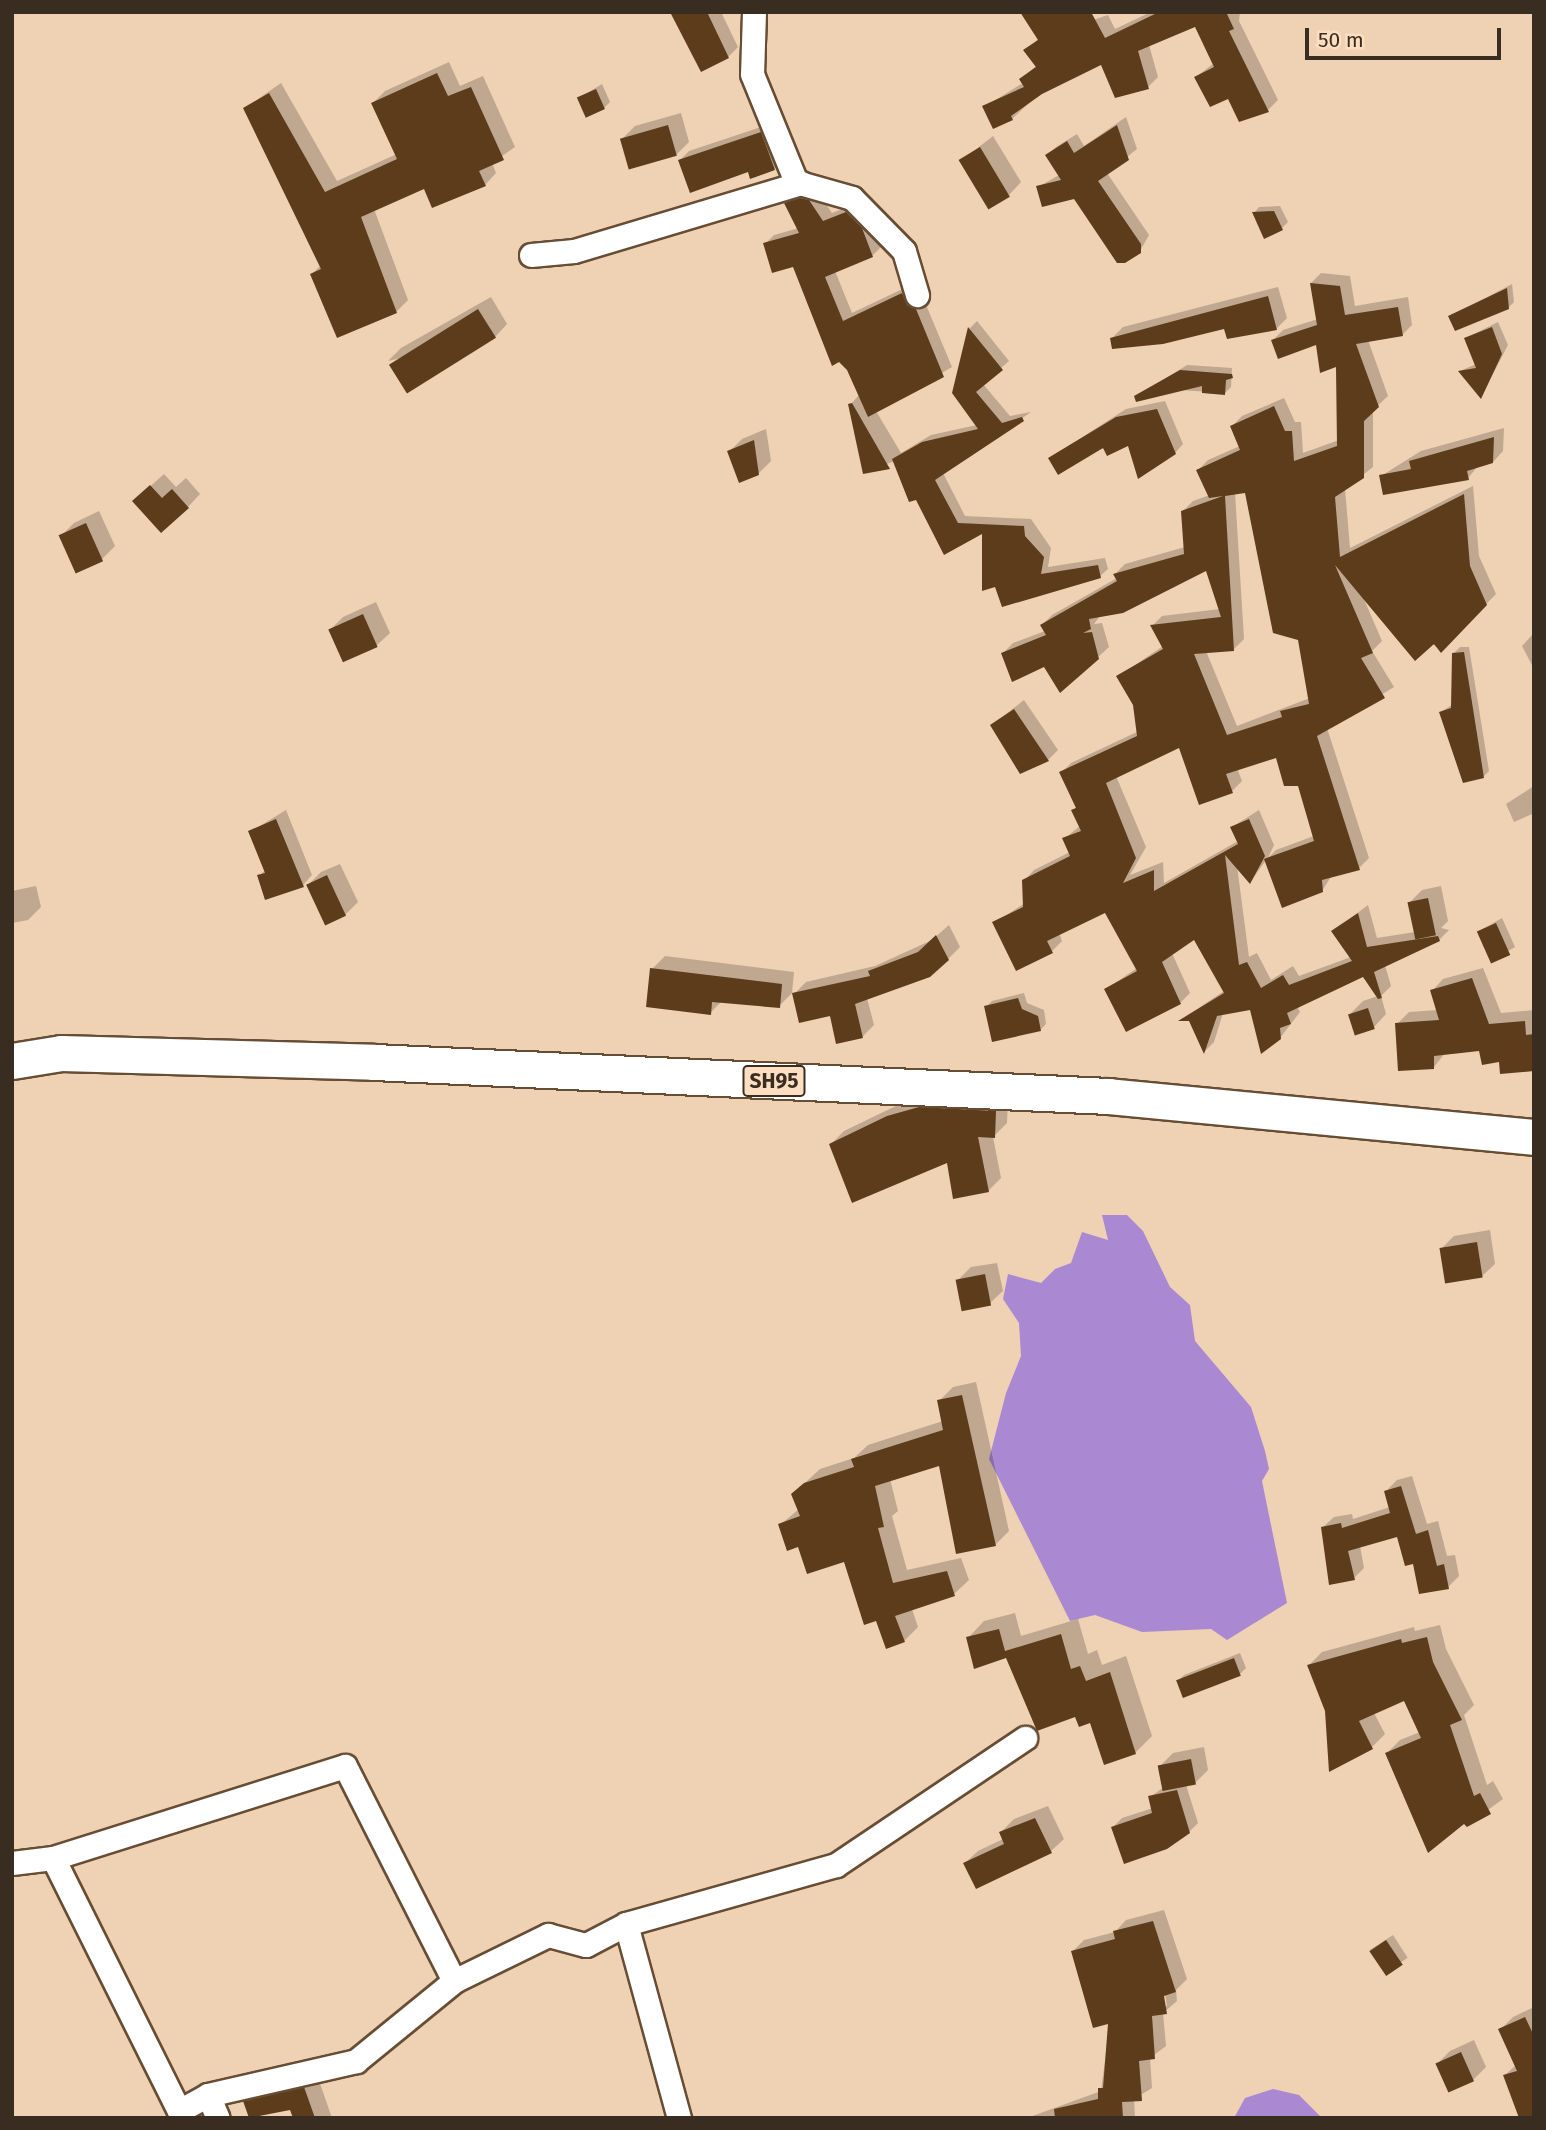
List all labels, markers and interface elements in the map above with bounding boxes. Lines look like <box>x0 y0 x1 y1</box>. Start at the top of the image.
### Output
scale bar <box>1308 14 1504 58</box>
text: 50 m <box>1318 27 1364 53</box>
road number: SH95 <box>741 1064 807 1098</box>

